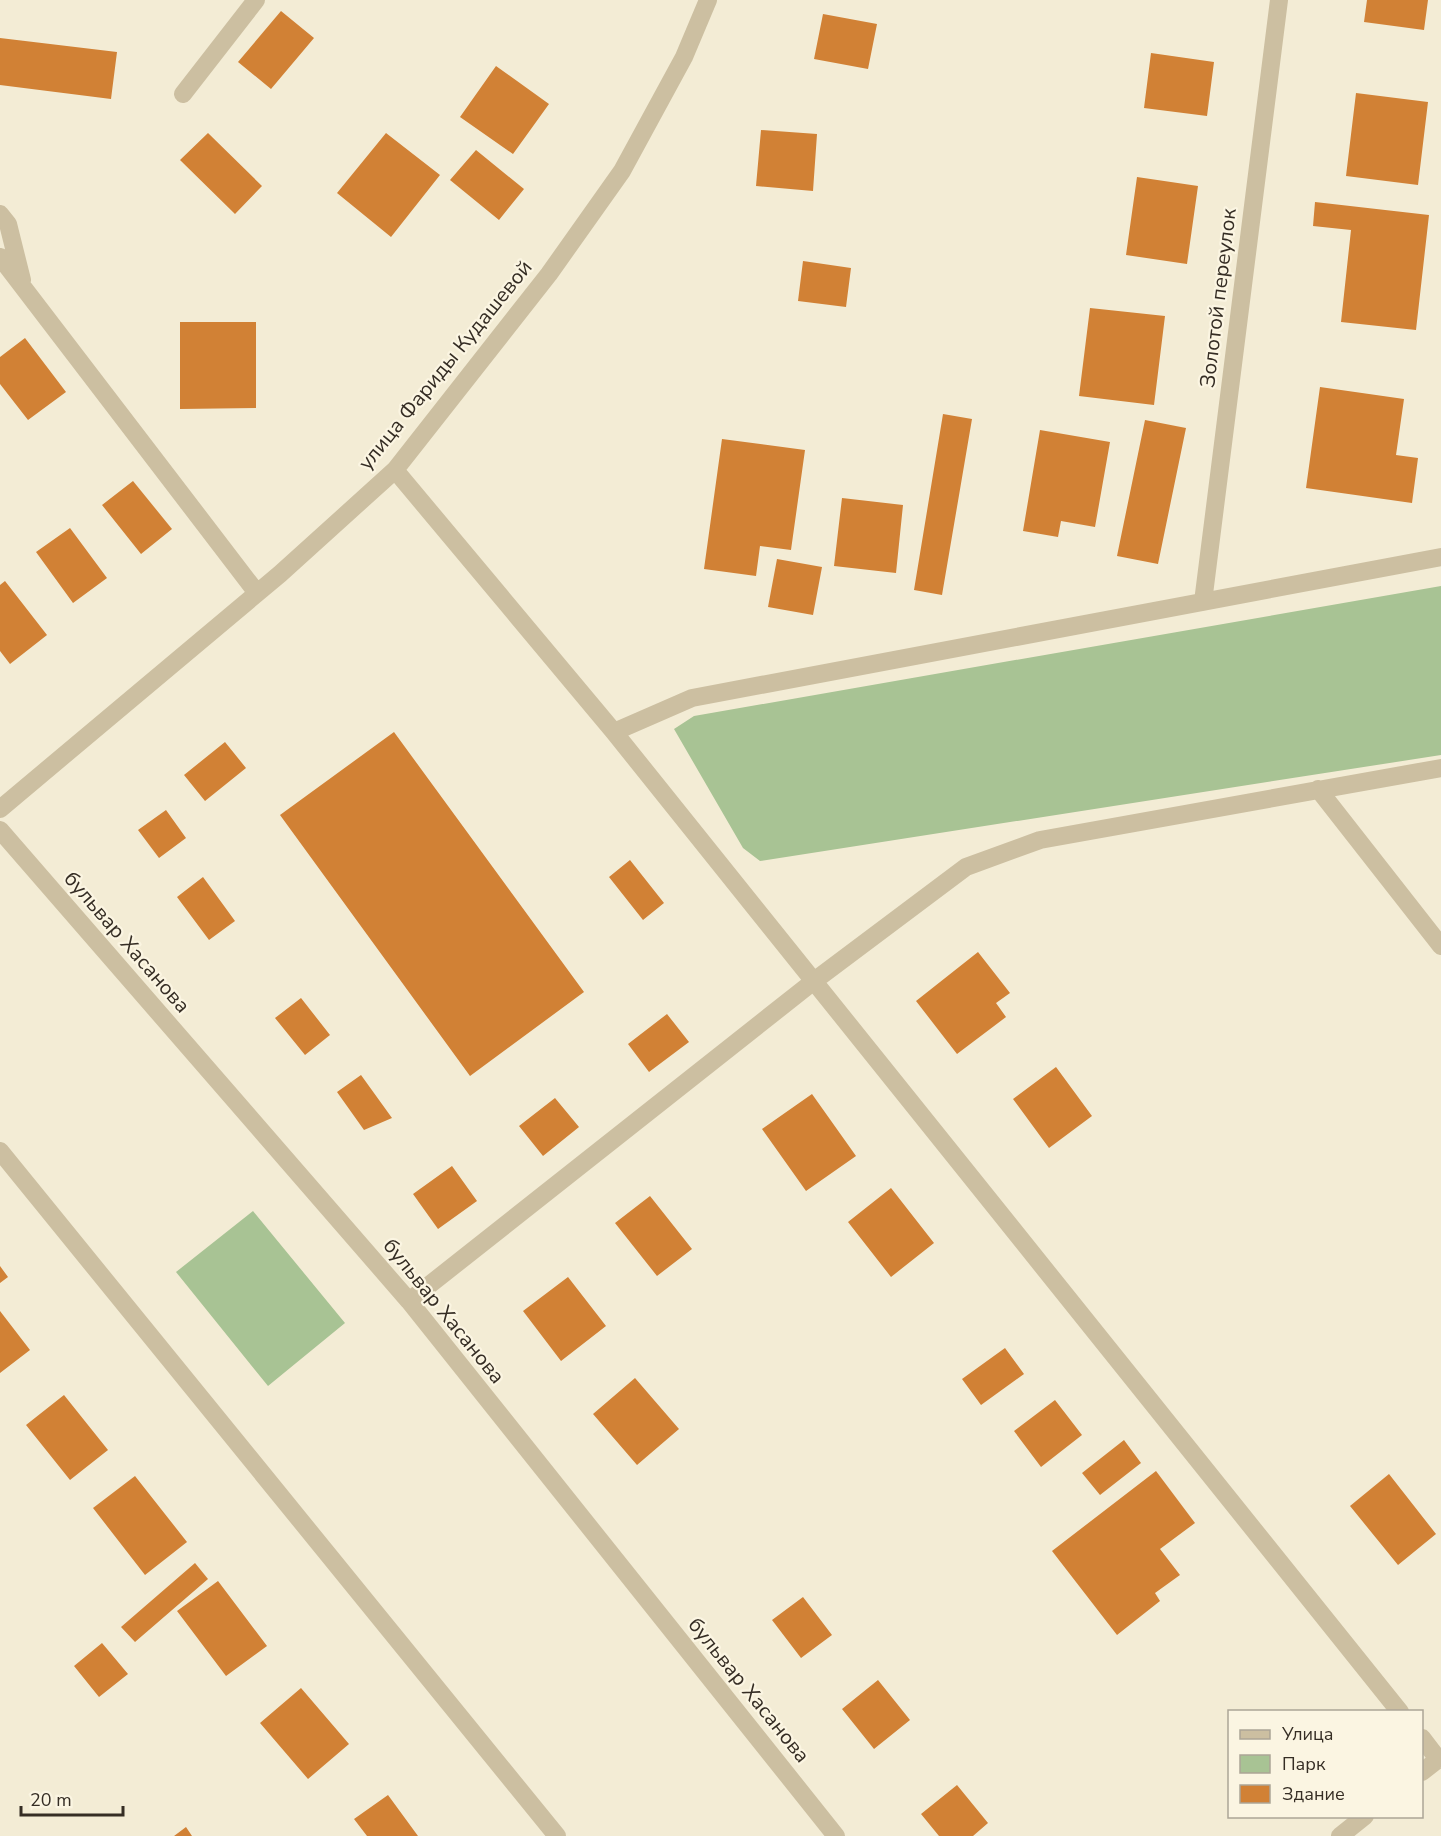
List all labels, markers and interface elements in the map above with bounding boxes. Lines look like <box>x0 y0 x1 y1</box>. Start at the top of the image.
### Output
street label: Золотой переулок <box>1193 206 1243 389</box>
street label: улица Фариды Кудашевой <box>352 254 538 476</box>
street label: бульвар Хасанова <box>58 865 196 1019</box>
street label: бульвар Хасанова <box>377 1232 511 1390</box>
street label: бульвар Хасанова <box>682 1611 816 1769</box>
legend <box>1228 1710 1423 1818</box>
text: Улица <box>1281 1722 1333 1746</box>
text: Парк <box>1282 1752 1326 1776</box>
scale bar <box>21 1779 123 1817</box>
text: Здание <box>1282 1782 1345 1806</box>
text: 20 m <box>30 1788 72 1812</box>

